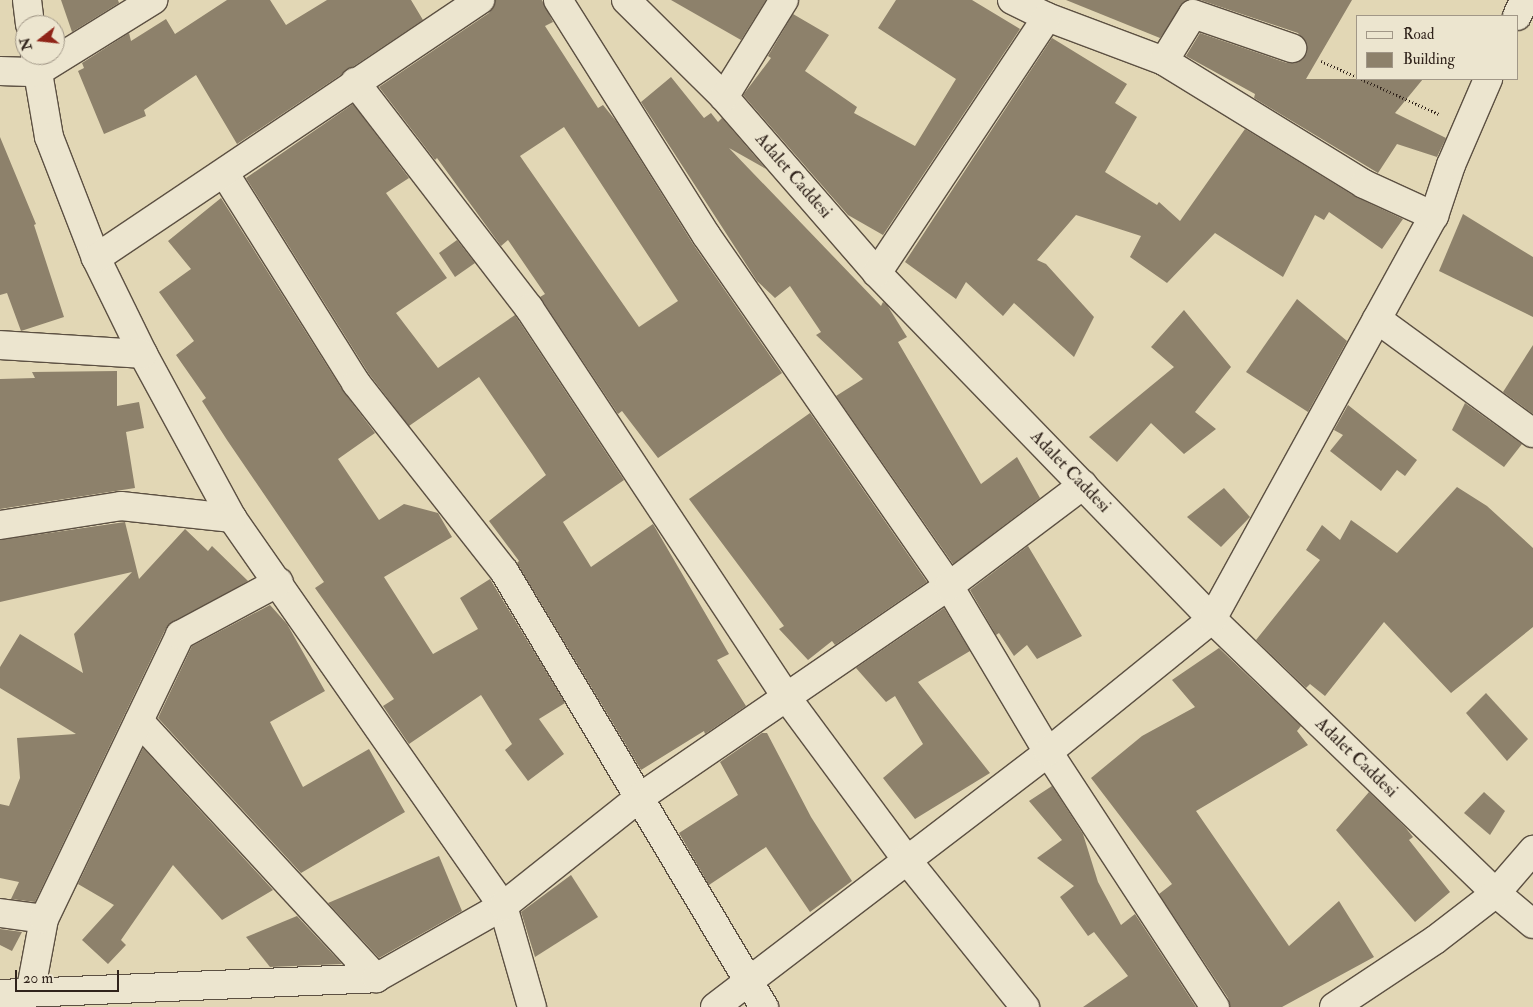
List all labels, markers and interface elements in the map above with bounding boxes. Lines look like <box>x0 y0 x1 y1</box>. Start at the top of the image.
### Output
north arrow <box>15 15 65 65</box>
legend <box>1356 15 1518 80</box>
text: Road <box>1403 25 1434 44</box>
text: N <box>16 36 36 52</box>
text: Building <box>1403 50 1455 69</box>
street label: Adalet Caddesi <box>750 129 836 223</box>
street label: Adalet Caddesi <box>1025 426 1115 518</box>
street label: Adalet Caddesi <box>1310 713 1402 803</box>
scale bar <box>18 960 121 992</box>
text: 20 m <box>23 969 53 988</box>

